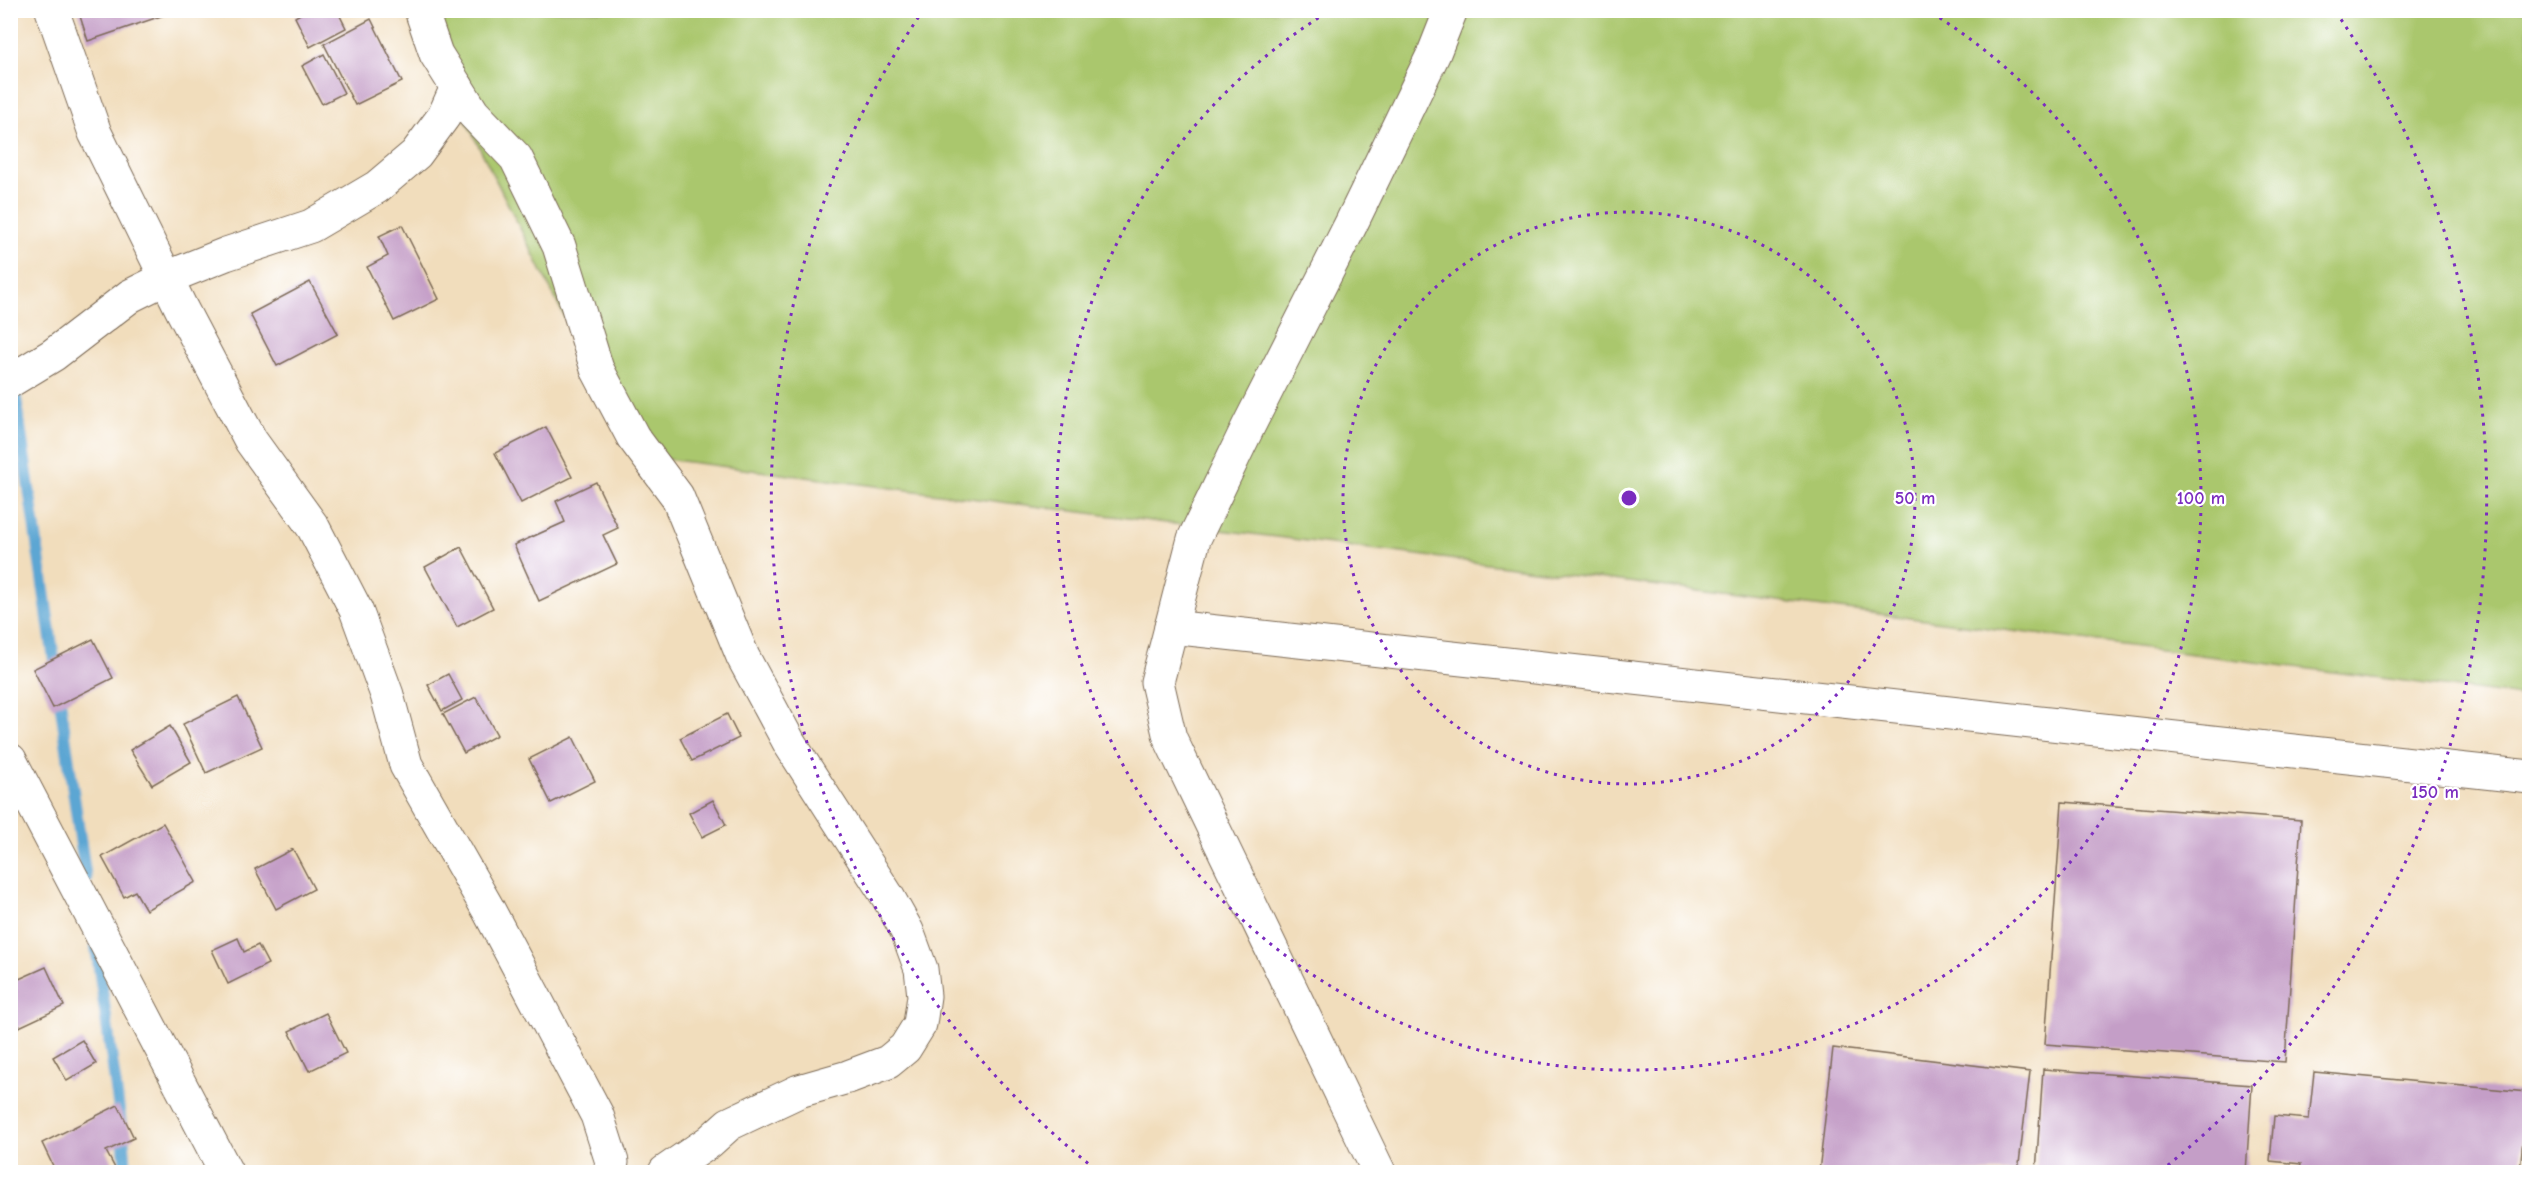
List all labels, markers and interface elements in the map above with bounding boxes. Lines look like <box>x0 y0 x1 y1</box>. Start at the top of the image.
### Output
centre of rings <box>1619 488 1639 508</box>
text: 50 m <box>1895 488 1935 509</box>
text: 100 m <box>2177 488 2225 509</box>
text: 150 m <box>2411 782 2459 803</box>

